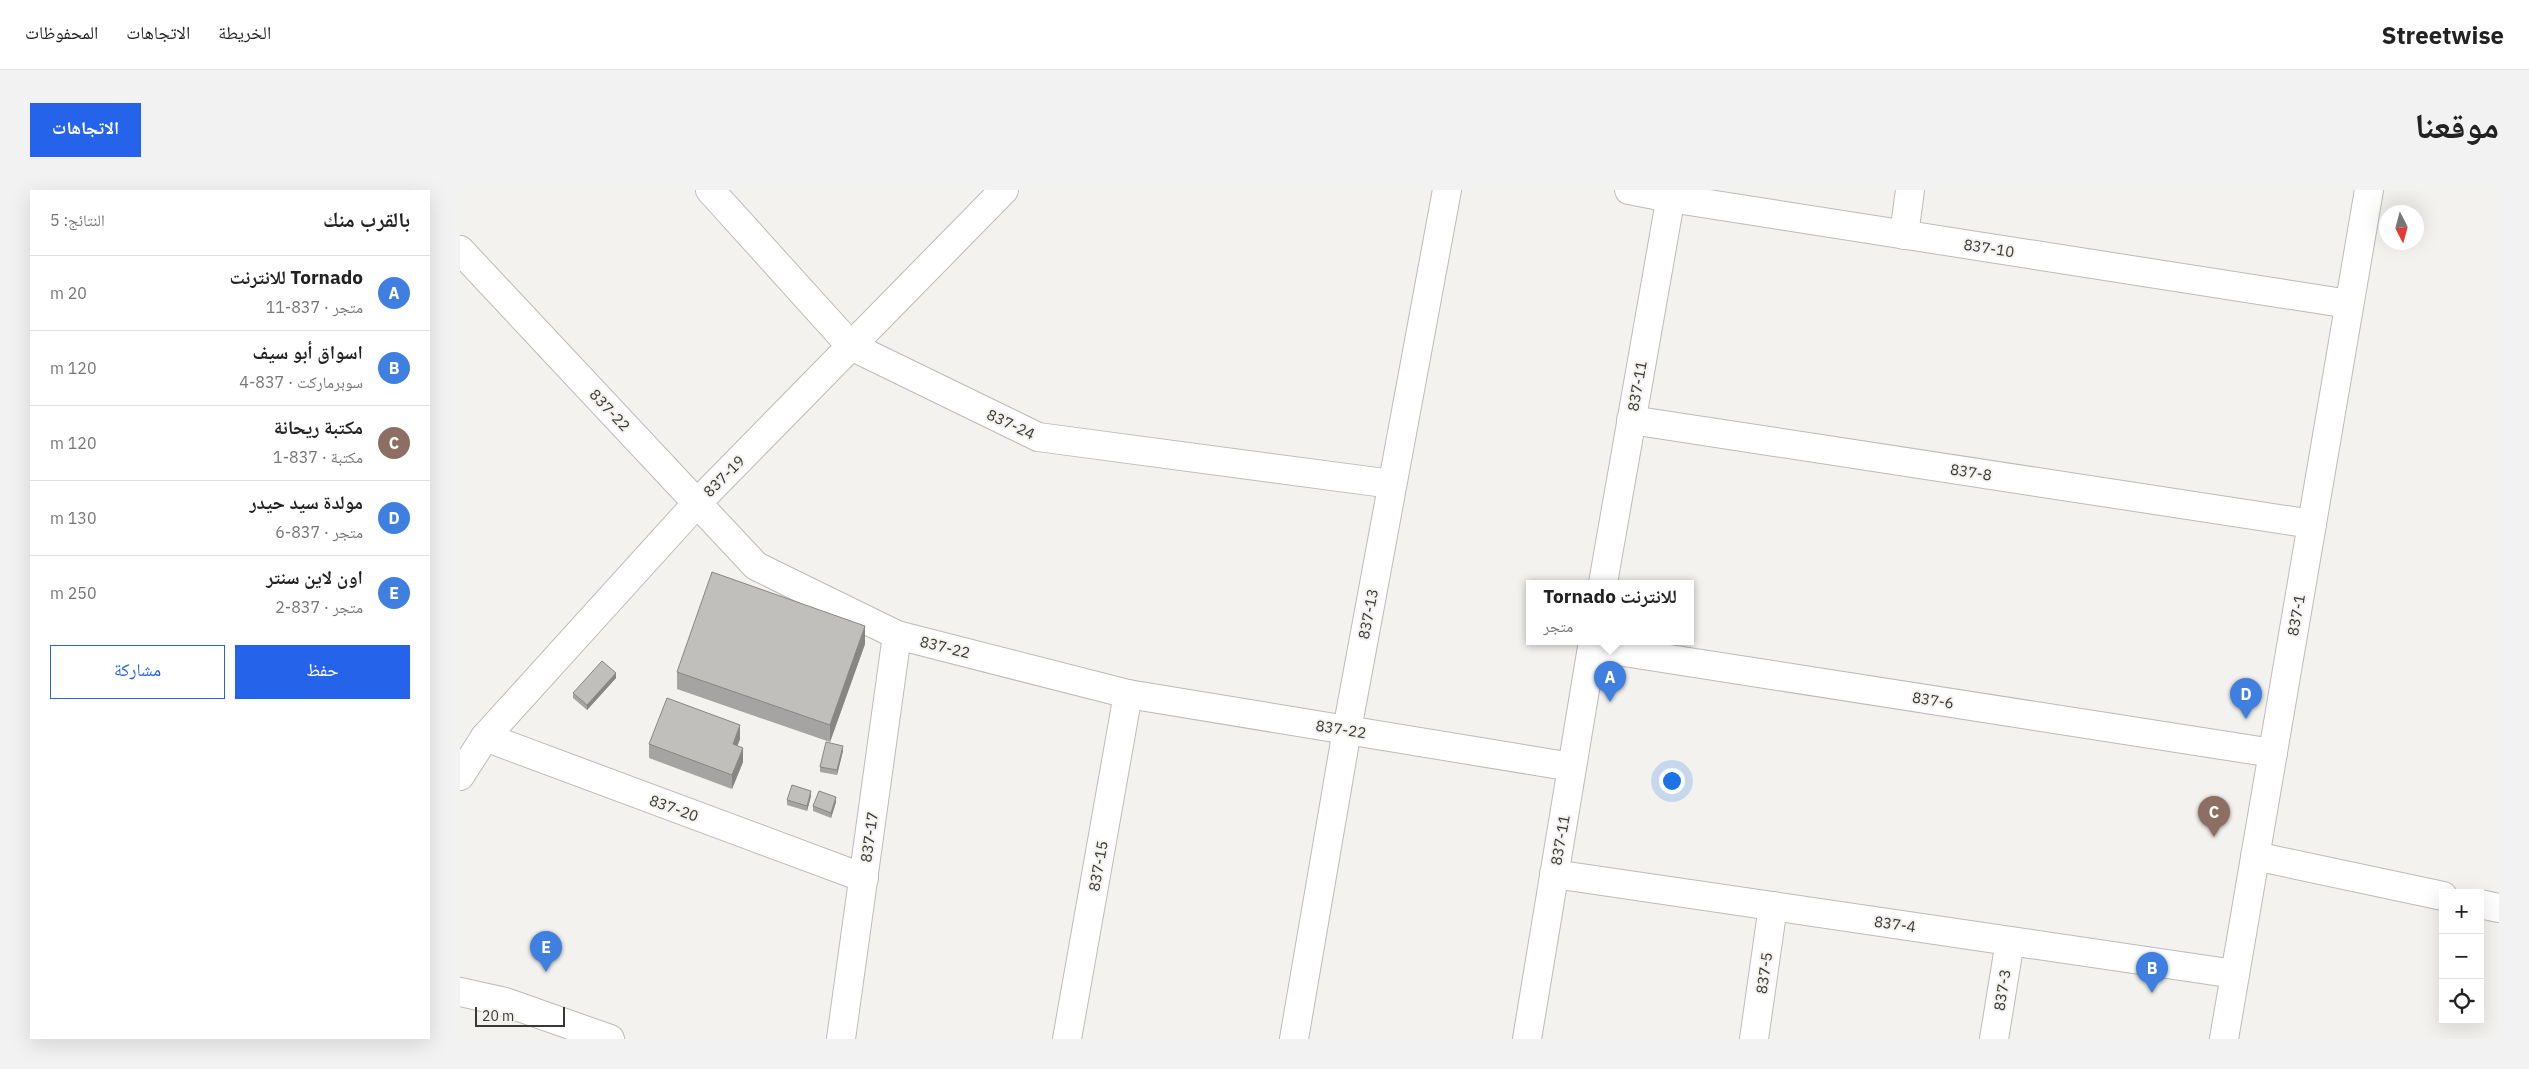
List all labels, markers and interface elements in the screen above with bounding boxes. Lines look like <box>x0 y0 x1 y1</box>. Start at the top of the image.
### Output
text: Streetwise <box>2382 19 2504 51</box>
text: المحفوظات <box>25 21 98 44</box>
text: الاتجاهات <box>126 21 190 44</box>
text: الخريطة <box>218 21 271 44</box>
text: موقعنا <box>2414 102 2499 148</box>
button: الاتجاهات <box>30 103 141 157</box>
text: بالقرب منك <box>323 205 410 233</box>
north arrow <box>2379 205 2424 250</box>
text: النتائج: 5 <box>50 210 105 230</box>
street label: 837-10 <box>1962 235 2016 261</box>
text: Tornado للانترنت <box>229 265 363 289</box>
text: 20 m <box>50 283 87 303</box>
text: A <box>389 283 399 303</box>
text: متجر · 837-11 <box>266 297 363 317</box>
text: اسواق أبو سيف <box>252 340 363 364</box>
text: 120 m <box>50 358 97 378</box>
text: B <box>389 358 399 378</box>
street label: 837-11 <box>1623 359 1651 413</box>
text: سوبرماركت · 837-4 <box>239 372 363 392</box>
street label: 837-22 <box>586 385 634 435</box>
street label: 837-24 <box>984 405 1038 443</box>
text: مكتبة ريحانة <box>274 415 363 439</box>
text: 120 m <box>50 433 97 453</box>
text: C <box>389 433 399 453</box>
text: مكتبة · 837-1 <box>273 447 363 467</box>
street label: 837-19 <box>699 451 749 501</box>
street label: 837-8 <box>1949 459 1993 485</box>
text: مولدة سيد حيدر <box>249 490 363 514</box>
text: 130 m <box>50 508 97 528</box>
text: D <box>388 508 400 528</box>
text: متجر · 837-6 <box>275 522 363 542</box>
text: اون لاين سنتر <box>266 565 363 589</box>
popup <box>1526 580 1694 645</box>
text: 250 m <box>50 583 97 603</box>
text: E <box>389 583 399 603</box>
text: Tornado للانترنت <box>1543 584 1677 608</box>
street label: 837-13 <box>1354 587 1382 641</box>
street label: 837-1 <box>2283 593 2309 637</box>
text: متجر · 837-2 <box>275 597 363 617</box>
text: متجر <box>1543 616 1573 636</box>
street label: 837-22 <box>918 632 972 662</box>
button: مشاركة <box>50 645 225 699</box>
button: حفظ <box>235 645 410 699</box>
pin: A <box>1594 661 1626 702</box>
pin: D <box>2230 678 2262 719</box>
street label: 837-6 <box>1911 687 1955 713</box>
street label: 837-22 <box>1314 716 1368 742</box>
your location <box>1659 768 1685 794</box>
street label: 837-20 <box>647 790 701 826</box>
pin: C <box>2198 796 2230 837</box>
street label: 837-17 <box>856 810 882 864</box>
street label: 837-11 <box>1546 813 1574 867</box>
street label: 837-15 <box>1084 839 1112 893</box>
map controls <box>2439 889 2484 1024</box>
button: + <box>2439 889 2484 934</box>
street label: 837-4 <box>1873 912 1917 936</box>
pin: E <box>530 931 562 972</box>
button: − <box>2439 934 2484 979</box>
street label: 837-5 <box>1752 951 1776 995</box>
pin: B <box>2136 952 2168 993</box>
street label: 837-3 <box>1989 968 2015 1012</box>
button: locate <box>2439 979 2484 1024</box>
scale bar <box>475 1004 565 1027</box>
text: 20 m <box>482 1007 514 1025</box>

